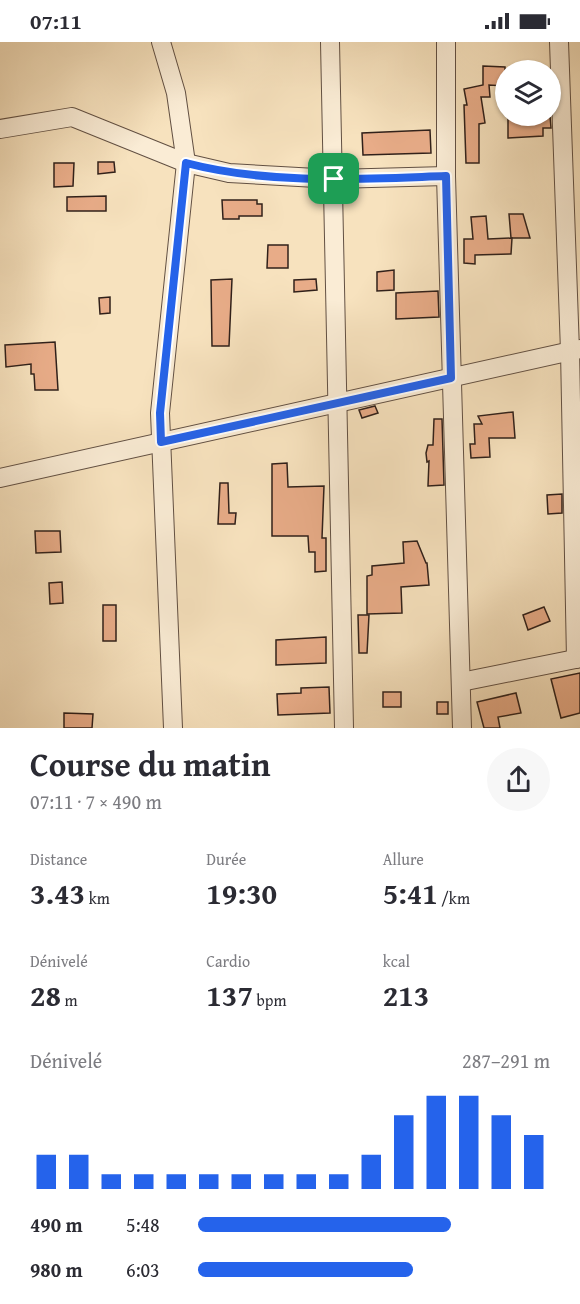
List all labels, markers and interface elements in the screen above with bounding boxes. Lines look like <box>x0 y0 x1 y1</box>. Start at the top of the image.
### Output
text: 07:11 <box>30 5 82 37</box>
map controls <box>495 60 561 126</box>
button: layers <box>495 60 561 126</box>
pin <box>308 153 359 204</box>
icon: arrive <box>317 162 350 195</box>
text: Course du matin <box>30 740 271 788</box>
button: share <box>487 748 550 811</box>
text: 07:11 · 7 × 490 m <box>30 787 162 816</box>
text: Distance <box>30 847 87 871</box>
text: Durée <box>206 847 246 871</box>
text: Allure <box>383 847 424 871</box>
text: 3.43 <box>30 871 85 915</box>
text: 19:30 <box>206 871 277 915</box>
text: 5:41 <box>383 871 438 915</box>
text: km <box>85 886 110 910</box>
text: /km <box>438 886 470 910</box>
text: Dénivelé <box>30 949 88 973</box>
text: Cardio <box>206 949 250 973</box>
text: kcal <box>383 949 410 973</box>
text: 28 <box>30 973 61 1017</box>
text: 137 <box>206 973 253 1017</box>
text: 213 <box>383 973 429 1017</box>
text: m <box>61 988 78 1012</box>
text: bpm <box>253 988 286 1012</box>
text: Dénivelé <box>30 1046 102 1075</box>
text: 287–291 m <box>462 1046 550 1075</box>
text: 490 m <box>30 1210 83 1239</box>
text: 5:48 <box>126 1210 160 1239</box>
text: 980 m <box>30 1255 83 1284</box>
text: 6:03 <box>126 1255 160 1284</box>

